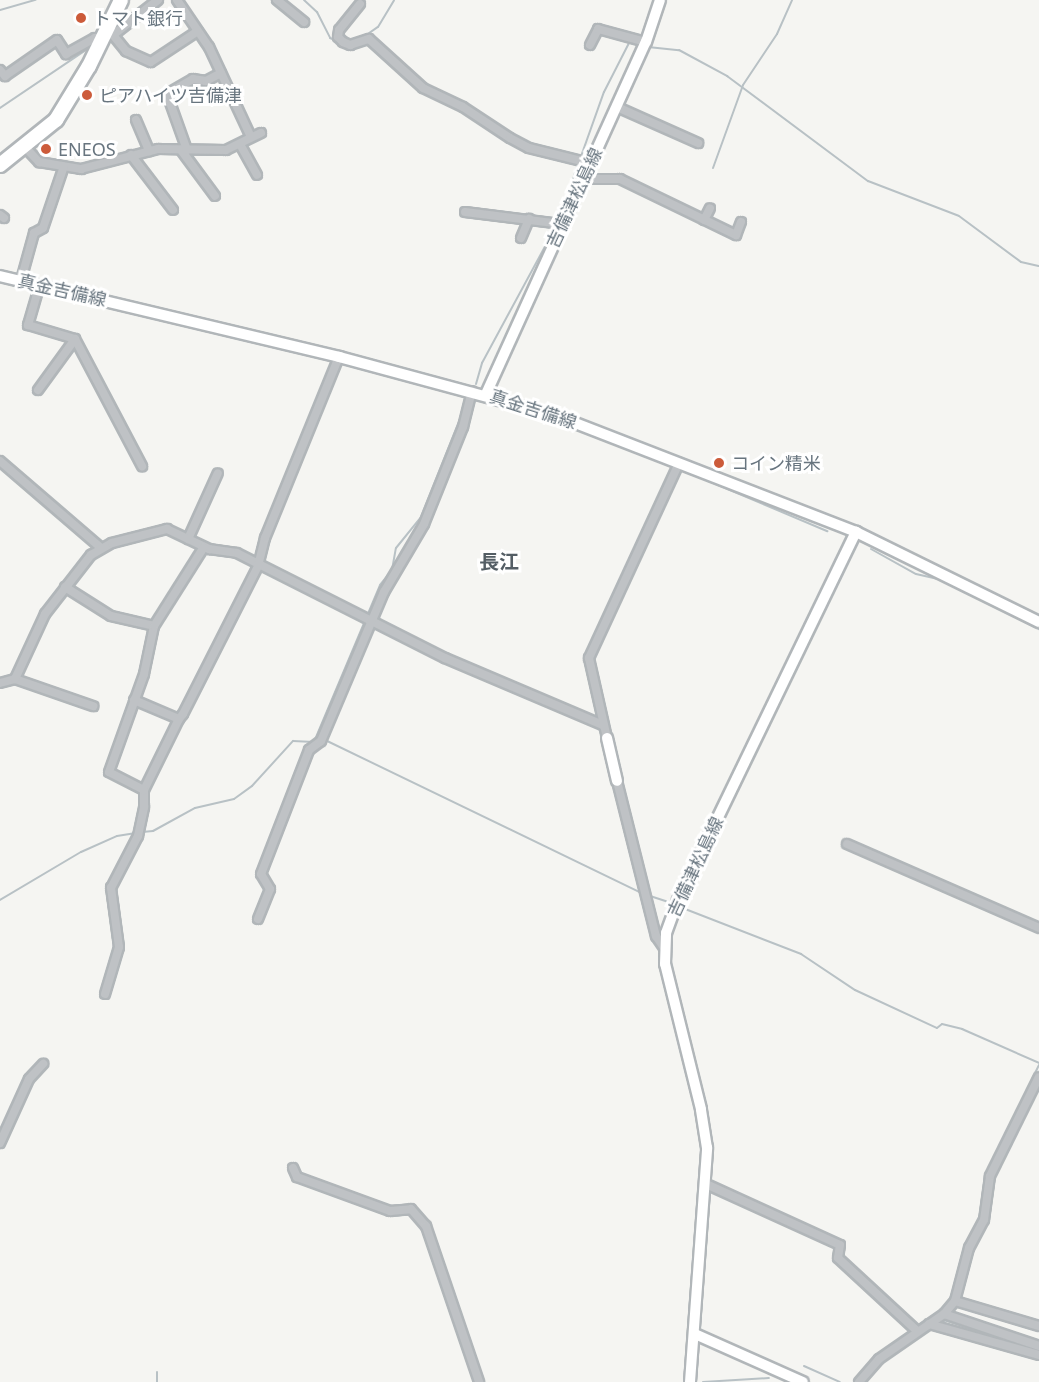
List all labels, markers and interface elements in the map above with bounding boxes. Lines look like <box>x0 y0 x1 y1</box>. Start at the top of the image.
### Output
place label: トマト銀行 <box>93 7 183 29</box>
marker: トマト銀行 <box>74 11 88 25</box>
place label: ピアハイツ吉備津 <box>99 84 243 106</box>
marker: ピアハイツ吉備津 <box>80 88 94 102</box>
place label: ENEOS <box>58 138 116 160</box>
marker: ENEOS <box>39 142 53 156</box>
street label: 吉備津松島線 <box>541 144 607 252</box>
street label: 真金吉備線 <box>16 269 108 311</box>
street label: 真金吉備線 <box>487 385 579 433</box>
place label: コイン精米 <box>731 452 821 474</box>
marker: コイン精米 <box>712 456 726 470</box>
district label: 長江 <box>479 549 519 573</box>
street label: 吉備津松島線 <box>662 813 728 921</box>

